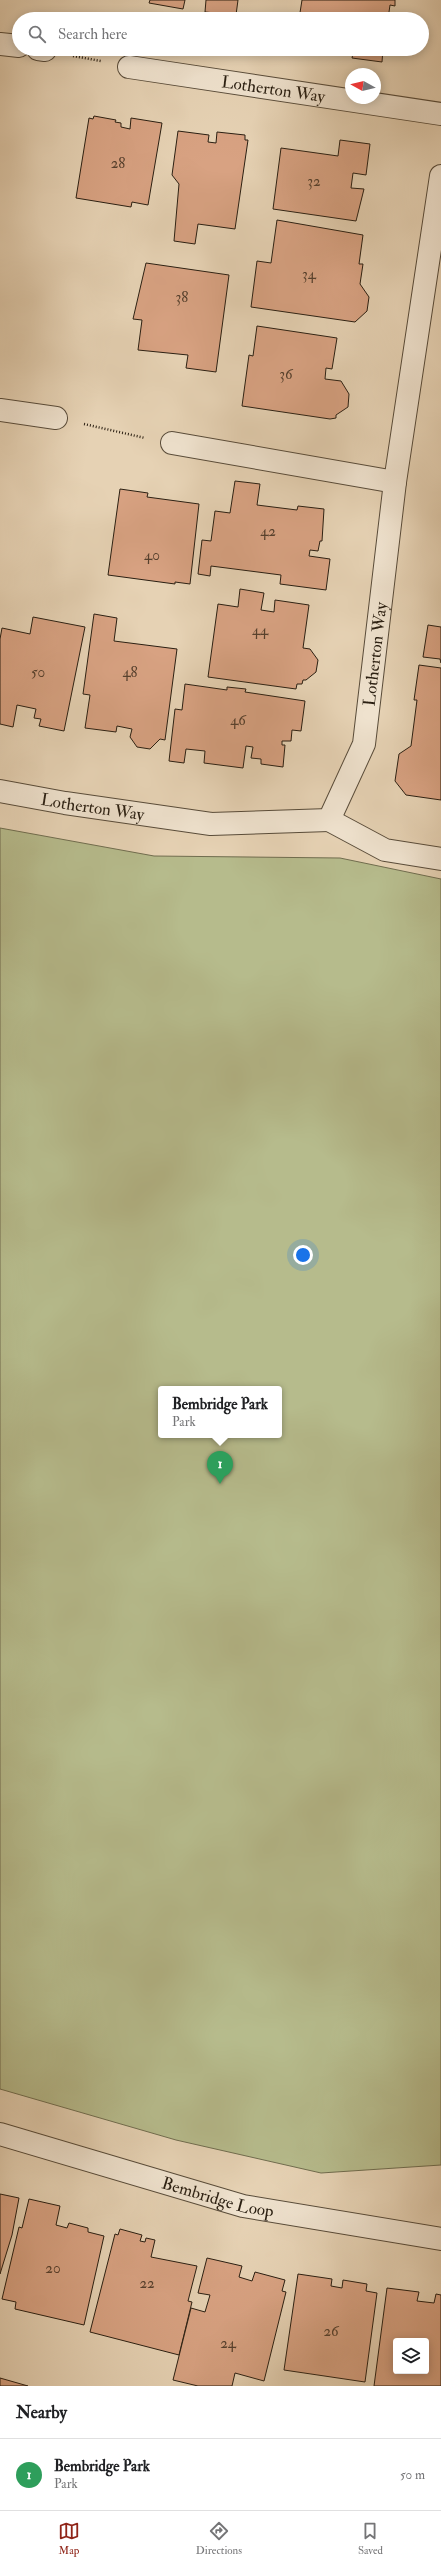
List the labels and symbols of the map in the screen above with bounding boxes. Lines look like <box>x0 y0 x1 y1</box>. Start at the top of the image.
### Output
north arrow <box>345 68 381 104</box>
street label: Lotherton Way <box>220 71 327 108</box>
house number: 28 <box>111 154 125 173</box>
house number: 32 <box>307 172 321 191</box>
house number: 34 <box>302 265 317 284</box>
house number: 38 <box>176 288 188 307</box>
house number: 36 <box>279 365 294 384</box>
house number: 42 <box>260 522 276 541</box>
house number: 40 <box>144 546 160 565</box>
street label: Lotherton Way <box>358 600 392 707</box>
house number: 44 <box>252 621 269 640</box>
house number: 50 <box>31 663 45 682</box>
house number: 48 <box>122 663 138 682</box>
house number: 46 <box>230 711 247 730</box>
street label: Lotherton Way <box>39 788 146 826</box>
your location <box>293 1245 313 1265</box>
pin: 1 <box>207 1451 233 1484</box>
street label: Bembridge Loop <box>159 2172 276 2223</box>
house number: 20 <box>45 2259 61 2278</box>
house number: 22 <box>139 2274 155 2293</box>
house number: 26 <box>323 2322 340 2341</box>
house number: 24 <box>220 2334 237 2353</box>

